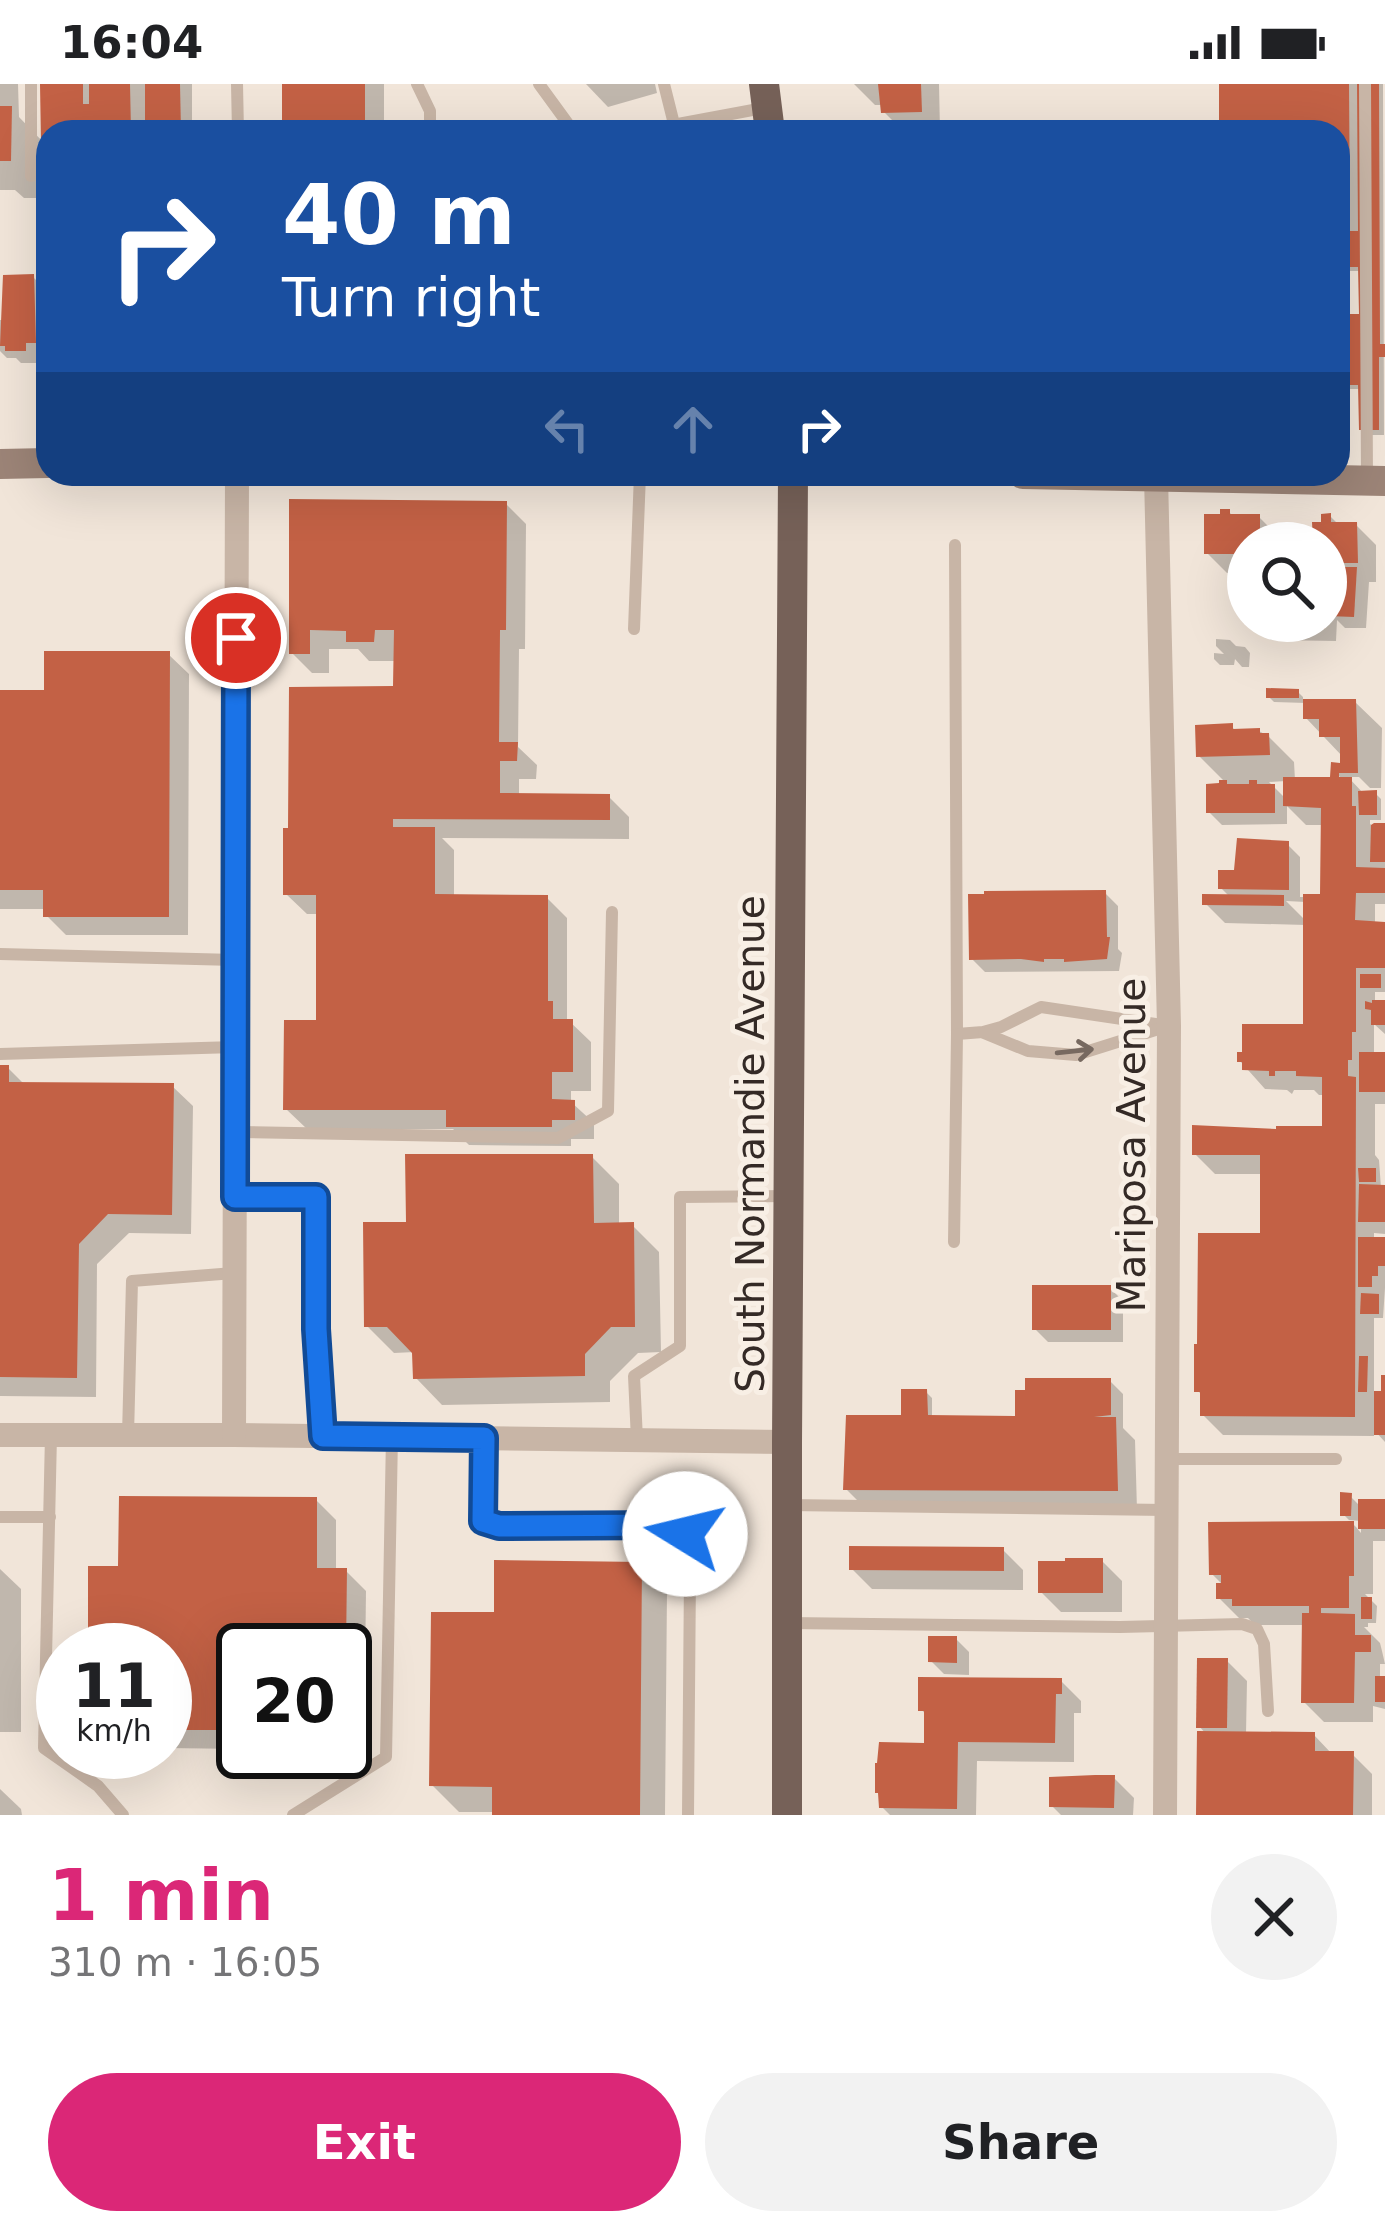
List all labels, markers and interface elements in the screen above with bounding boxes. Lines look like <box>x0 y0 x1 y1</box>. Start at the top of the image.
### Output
text: 16:04 <box>60 16 203 69</box>
text: 40 m <box>282 166 516 264</box>
icon: right <box>84 168 240 324</box>
text: Turn right <box>282 266 541 329</box>
icon: left <box>534 396 600 462</box>
icon: ahead <box>660 396 726 462</box>
icon: right <box>786 396 852 462</box>
map controls <box>1227 522 1347 642</box>
button: search <box>1227 522 1347 642</box>
pin <box>185 587 287 689</box>
icon: arrive <box>203 605 269 671</box>
street label: South Normandie Avenue <box>728 895 773 1393</box>
street label: Mariposa Avenue <box>1109 978 1154 1312</box>
one-way arrow <box>1055 1040 1094 1062</box>
position arrow <box>622 1471 748 1597</box>
speed limit sign: 20 <box>216 1623 372 1779</box>
text: 11 <box>72 1651 156 1721</box>
text: km/h <box>76 1713 152 1748</box>
text: 1 min <box>48 1853 274 1937</box>
button: close <box>1211 1854 1337 1980</box>
text: 310 m · 16:05 <box>48 1940 322 1985</box>
button: Exit <box>48 2073 681 2211</box>
button: Share <box>705 2073 1337 2211</box>

